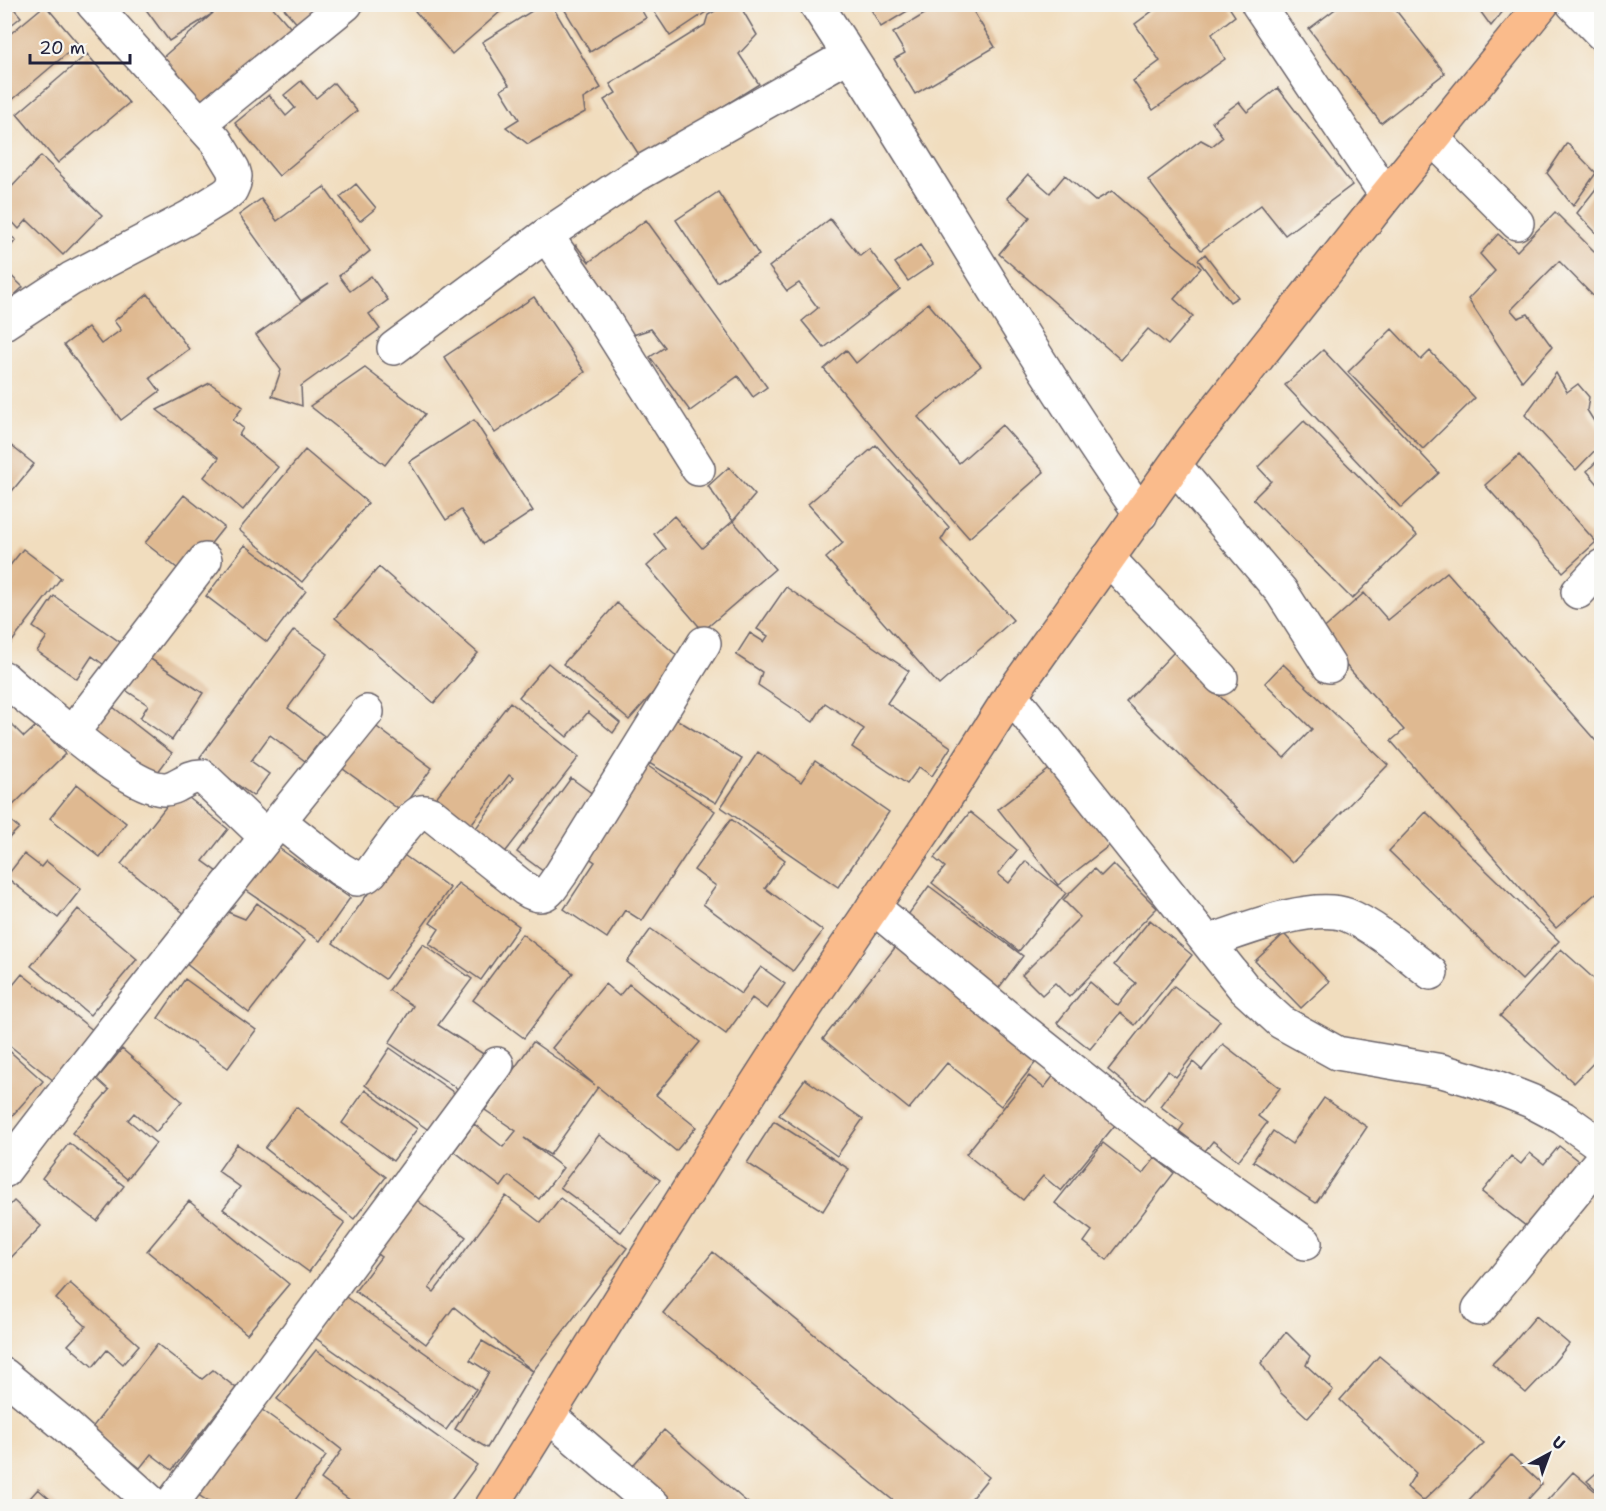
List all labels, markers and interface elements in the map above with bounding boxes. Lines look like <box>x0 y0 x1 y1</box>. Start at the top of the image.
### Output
scale bar <box>30 27 130 65</box>
text: 20 m <box>39 36 85 60</box>
north arrow <box>1519 1424 1579 1484</box>
text: U <box>1547 1432 1570 1455</box>

